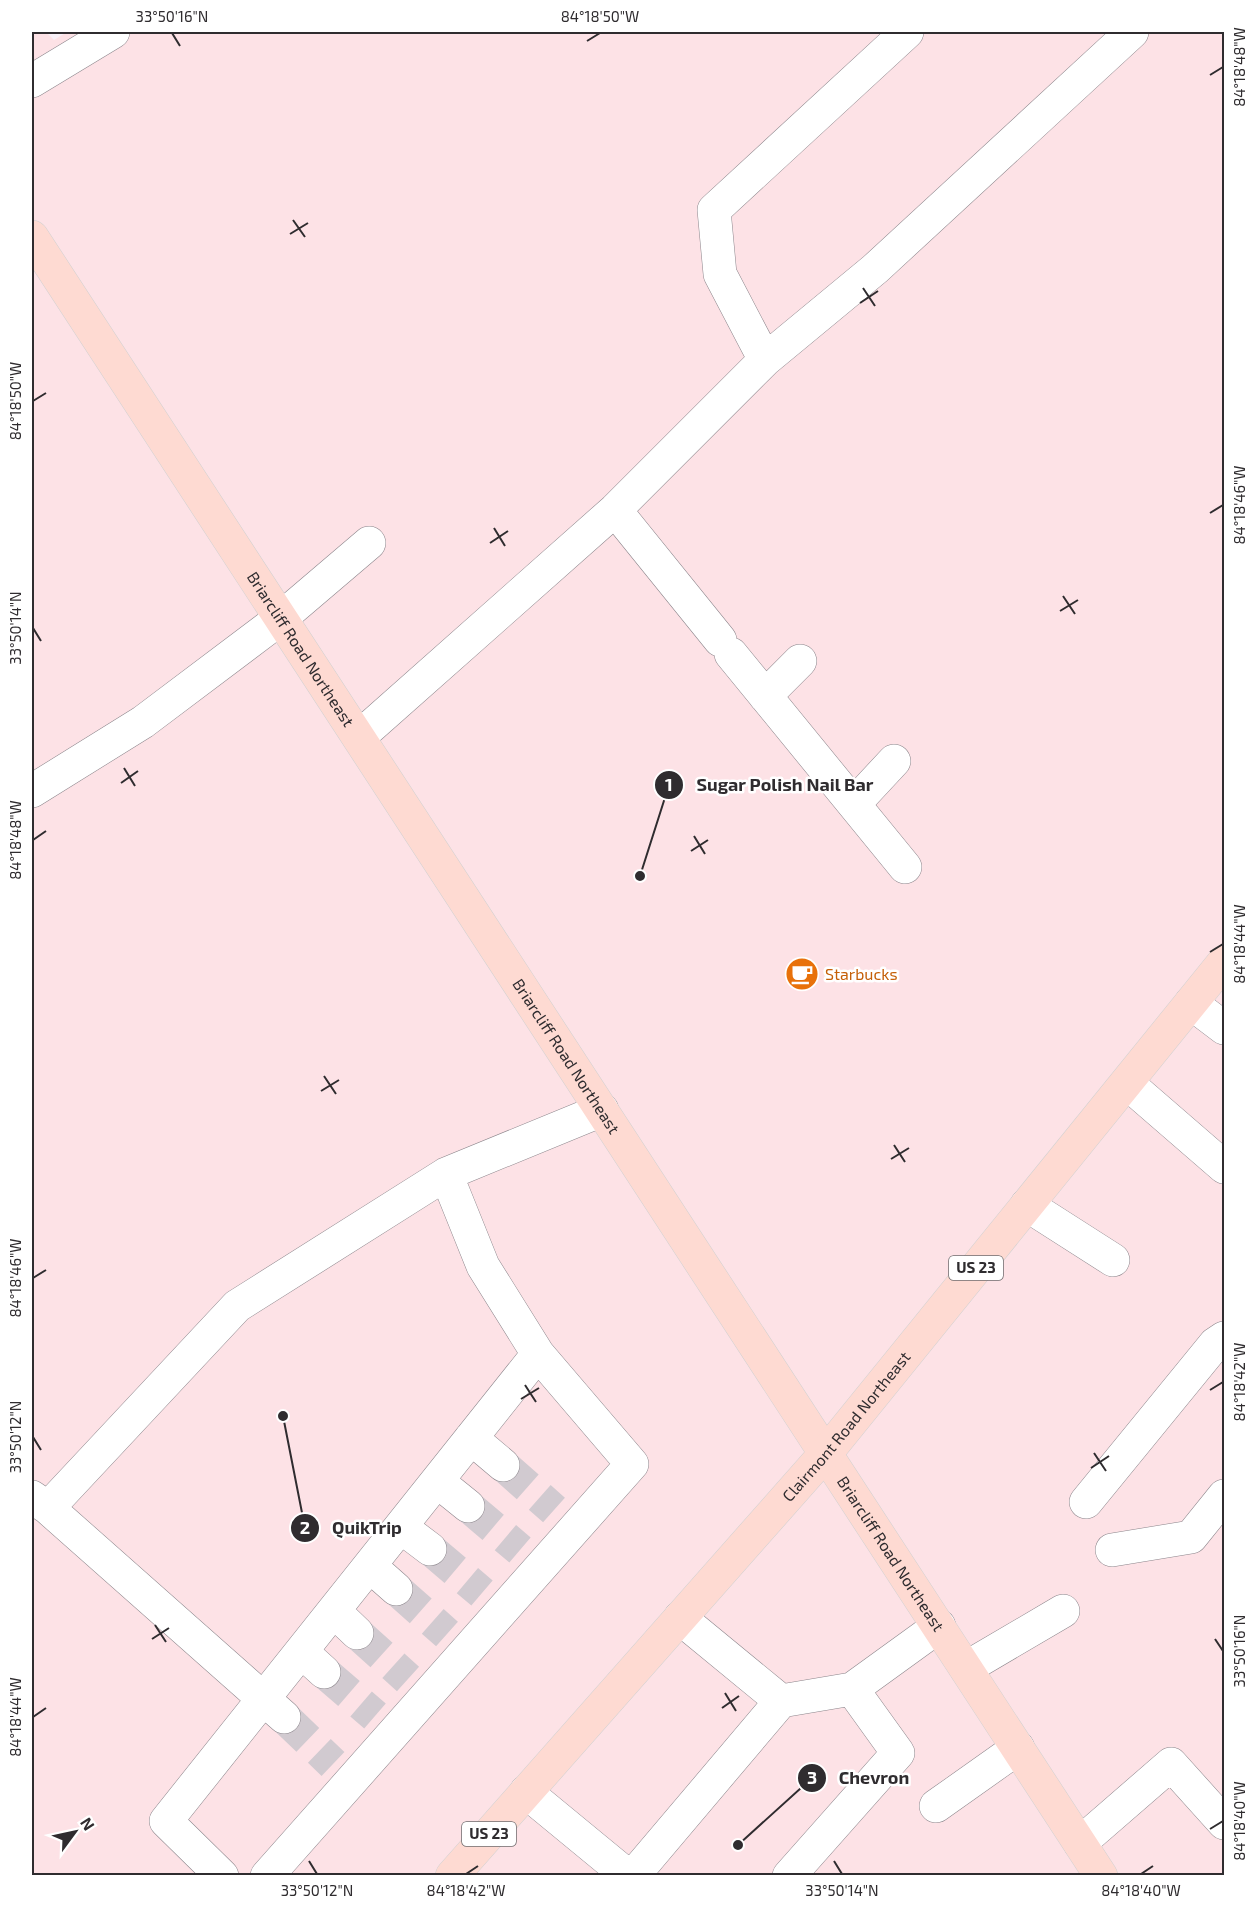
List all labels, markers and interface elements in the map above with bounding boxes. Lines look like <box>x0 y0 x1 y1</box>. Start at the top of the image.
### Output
text: 33°50'16"N <box>136 7 208 25</box>
text: 84°18'50"W <box>561 7 639 25</box>
text: 84°18'48"W <box>1230 27 1248 107</box>
text: 84°18'50"W <box>6 362 24 440</box>
text: 84°18'46"W <box>1230 465 1248 545</box>
street label: Briarcliff Road Northeast <box>244 568 359 730</box>
text: 33°50'14"N <box>6 591 24 665</box>
callout: Sugar Polish Nail Bar <box>654 767 886 803</box>
text: 1 <box>665 773 673 795</box>
text: Sugar Polish Nail Bar <box>697 773 874 795</box>
text: 84°18'48"W <box>6 800 24 880</box>
text: 84°18'44"W <box>1230 904 1248 984</box>
cafe icon: Starbucks <box>784 956 820 992</box>
place label: Starbucks <box>825 964 898 983</box>
street label: Briarcliff Road Northeast <box>509 975 624 1137</box>
text: 84°18'46"W <box>6 1238 24 1318</box>
road number: US 23 <box>949 1256 1003 1280</box>
text: 84°18'42"W <box>1230 1343 1248 1421</box>
street label: Clairmont Road Northeast <box>778 1347 914 1505</box>
text: 33°50'12"N <box>6 1401 24 1473</box>
street label: Briarcliff Road Northeast <box>834 1472 949 1634</box>
callout: QuikTrip <box>290 1510 413 1546</box>
text: 2 <box>300 1516 310 1538</box>
text: QuikTrip <box>332 1516 402 1538</box>
text: 33°50'16"N <box>1230 1615 1248 1687</box>
text: 84°18'44"W <box>6 1677 24 1757</box>
callout: Chevron <box>797 1760 921 1796</box>
text: 3 <box>807 1766 817 1788</box>
text: Chevron <box>839 1766 909 1788</box>
text: 84°18'40"W <box>1230 1781 1248 1861</box>
north arrow <box>45 1802 105 1862</box>
text: N <box>77 1814 99 1834</box>
road number: US 23 <box>462 1822 516 1846</box>
text: 33°50'12"N <box>281 1881 353 1899</box>
text: 84°18'42"W <box>427 1881 505 1899</box>
text: 33°50'14"N <box>805 1881 879 1899</box>
text: 84°18'40"W <box>1101 1881 1181 1899</box>

